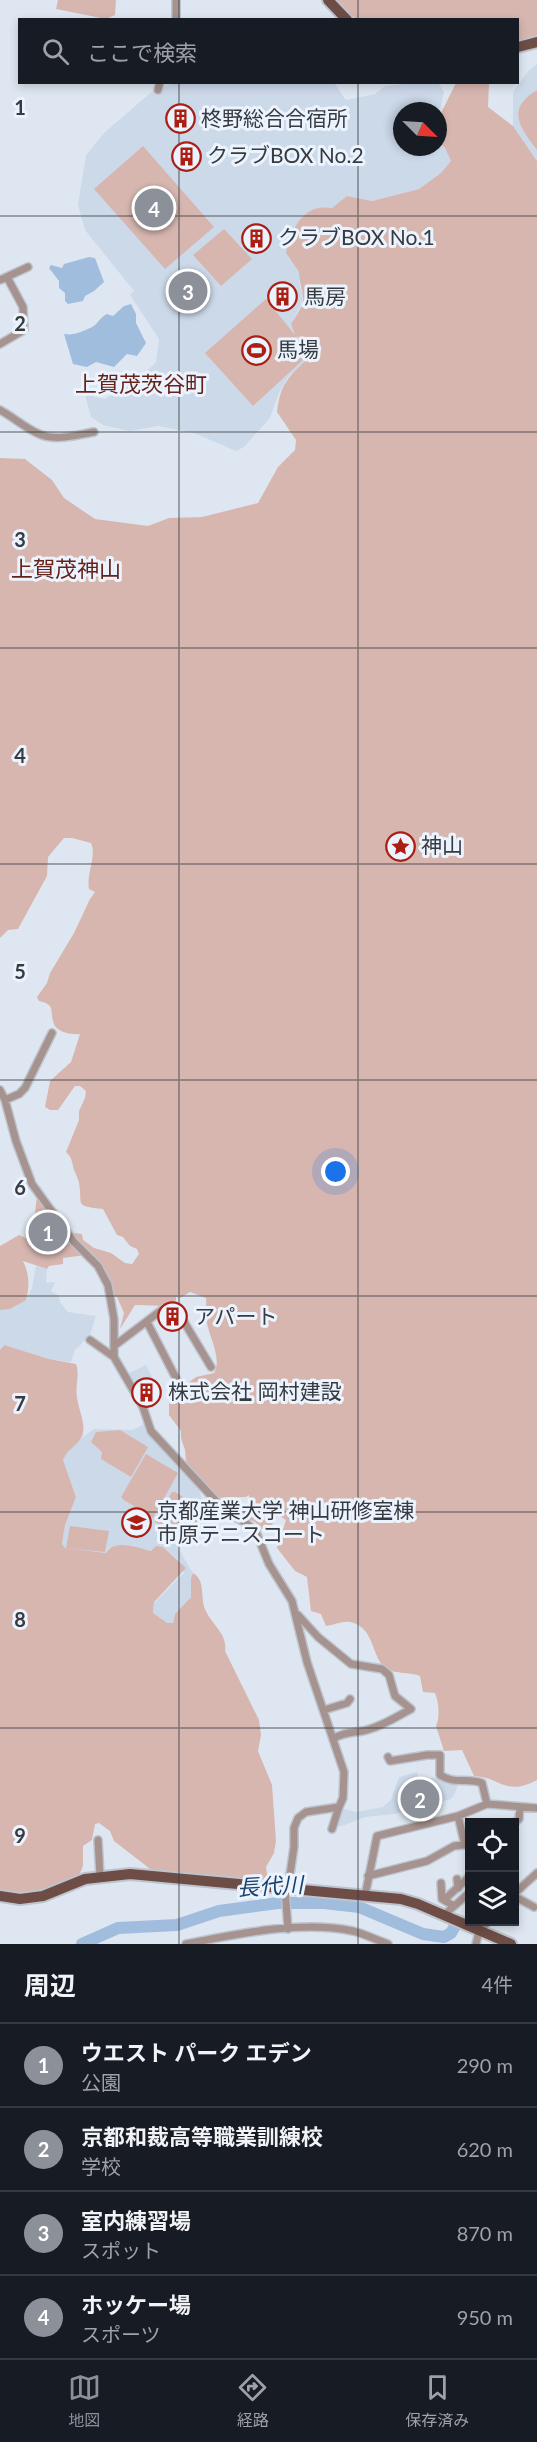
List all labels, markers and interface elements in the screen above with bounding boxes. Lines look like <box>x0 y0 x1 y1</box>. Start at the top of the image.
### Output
search box <box>18 18 519 84</box>
icon: search <box>39 35 72 68</box>
text: ここで検索 <box>87 39 197 66</box>
text: 1 <box>14 95 26 119</box>
north arrow <box>393 102 447 156</box>
building icon: 柊野総合合宿所 <box>164 103 196 135</box>
place label: 柊野総合合宿所 <box>201 105 348 130</box>
building icon: クラブBOX No.2 <box>170 140 202 172</box>
place label: クラブBOX No.2 <box>207 142 364 167</box>
pin: 4 <box>134 186 174 230</box>
building icon: クラブBOX No.1 <box>241 222 273 254</box>
place label: クラブBOX No.1 <box>278 224 435 249</box>
pin: 3 <box>168 268 207 314</box>
building icon: 馬房 <box>267 281 299 313</box>
place label: 馬房 <box>304 283 346 308</box>
text: 2 <box>14 311 26 335</box>
sports icon: 馬場 <box>240 334 272 366</box>
place label: 馬場 <box>277 336 319 361</box>
district label: 上賀茂茨谷町 <box>75 370 207 397</box>
text: 3 <box>14 527 26 551</box>
district label: 上賀茂神山 <box>11 555 121 582</box>
text: 4 <box>14 743 26 767</box>
place icon: 神山 <box>384 830 416 862</box>
place label: 神山 <box>421 832 463 857</box>
text: 5 <box>14 959 26 983</box>
your location <box>321 1157 350 1186</box>
text: 6 <box>14 1175 26 1199</box>
pin: 1 <box>28 1210 68 1254</box>
building icon: アパート <box>157 1301 189 1333</box>
place label: アパート <box>194 1303 278 1328</box>
building icon: 株式会社 岡村建設 <box>131 1376 163 1408</box>
place label: 株式会社 岡村建設 <box>168 1378 341 1403</box>
text: 7 <box>14 1391 26 1415</box>
place label: 京都産業大学 神山研修室棟 市原テニスコート <box>157 1497 414 1546</box>
school or university icon: 京都産業大学 神山研修室棟 市原テニスコート <box>120 1507 152 1539</box>
text: 8 <box>14 1607 26 1631</box>
pin: 2 <box>400 1776 440 1822</box>
map controls <box>465 1818 519 1926</box>
button: locate <box>465 1818 519 1872</box>
text: 9 <box>14 1823 26 1847</box>
water label: 長代川 <box>236 1870 306 1901</box>
button: layers <box>465 1872 519 1926</box>
text: 周辺 <box>24 1969 76 2001</box>
text: 4件 <box>481 1972 513 1996</box>
text: ウエスト パーク エデン <box>81 2039 312 2066</box>
text: 1 <box>38 2053 49 2077</box>
text: 290 m <box>457 2053 513 2077</box>
text: 公園 <box>81 2070 121 2094</box>
text: 京都和裁高等職業訓練校 <box>81 2123 323 2150</box>
text: 2 <box>38 2137 49 2161</box>
text: 620 m <box>457 2137 513 2161</box>
text: 学校 <box>81 2154 121 2178</box>
text: 室内練習場 <box>81 2207 191 2234</box>
text: 3 <box>38 2221 49 2245</box>
text: 870 m <box>457 2221 513 2245</box>
text: スポット <box>81 2238 161 2262</box>
text: ホッケー場 <box>81 2291 191 2318</box>
text: 4 <box>38 2305 49 2329</box>
text: 950 m <box>457 2305 513 2329</box>
text: スポーツ <box>81 2322 161 2346</box>
tab: 地図 <box>68 2371 101 2431</box>
tab: 経路 <box>236 2371 269 2431</box>
tab: 保存済み <box>405 2371 469 2431</box>

